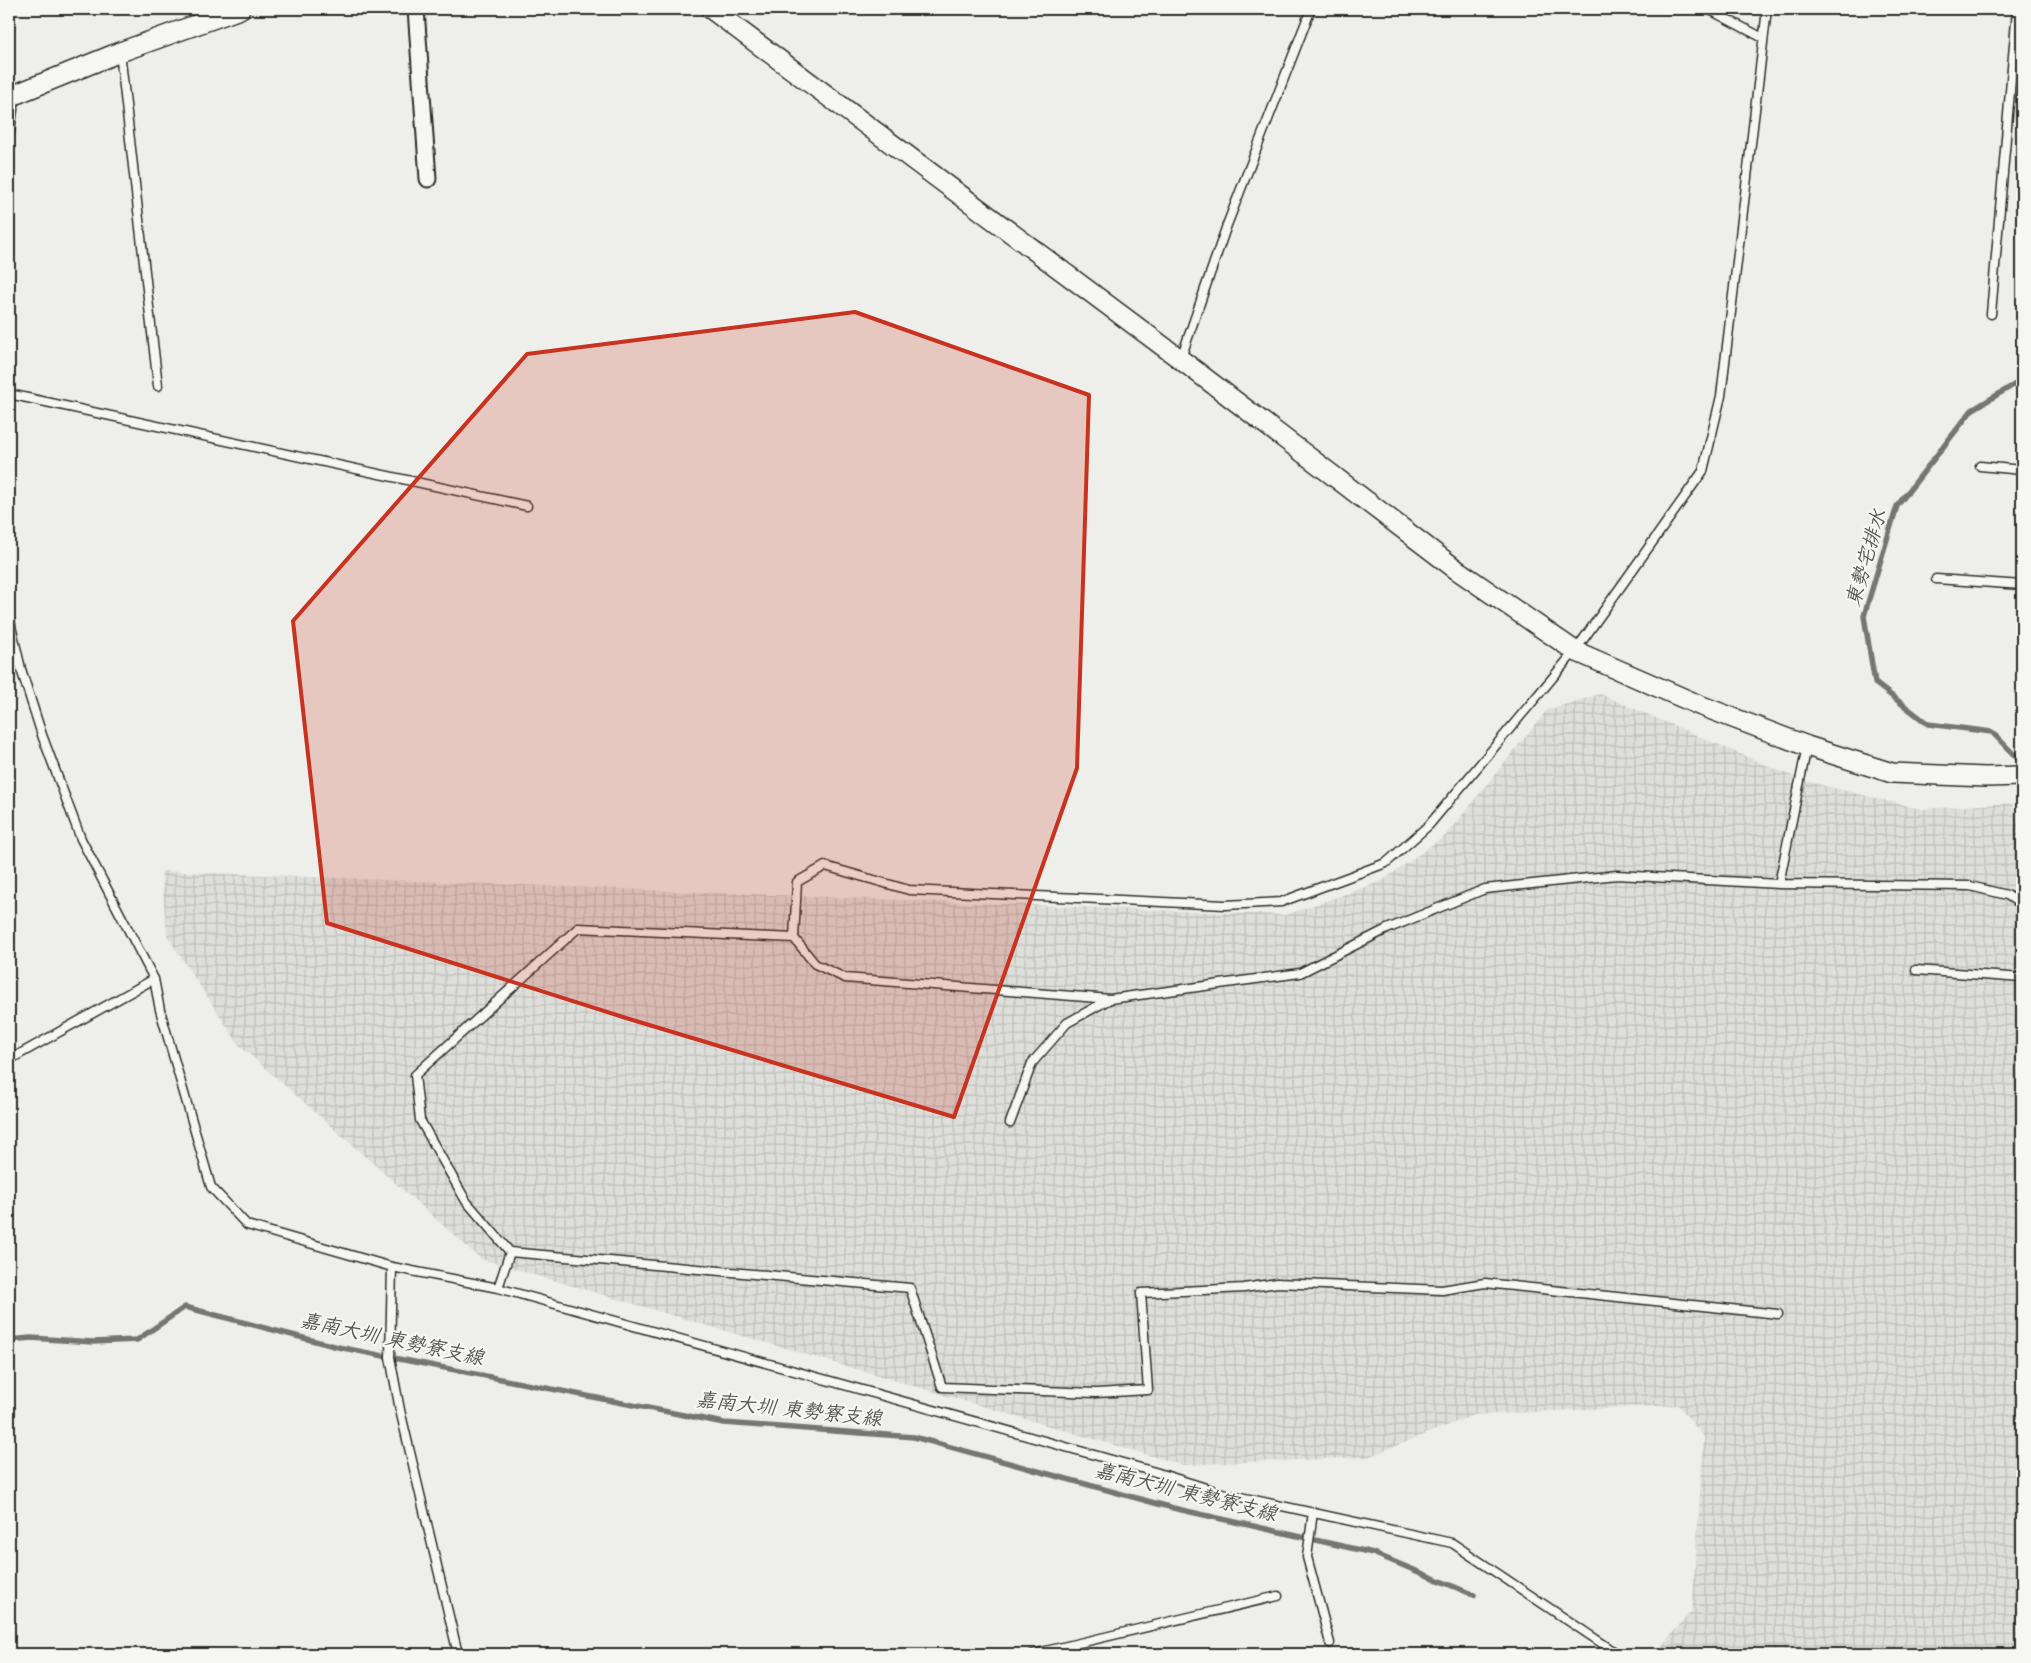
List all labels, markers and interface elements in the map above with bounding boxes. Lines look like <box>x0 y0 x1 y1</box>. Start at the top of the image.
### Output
water label: 東勢宅排水 <box>1841 506 1891 609</box>
water label: 嘉南大圳 東勢寮支線 <box>298 1308 487 1370</box>
water label: 嘉南大圳 東勢寮支線 <box>695 1388 884 1430</box>
water label: 嘉南大圳 東勢寮支線 <box>1093 1458 1280 1526</box>

